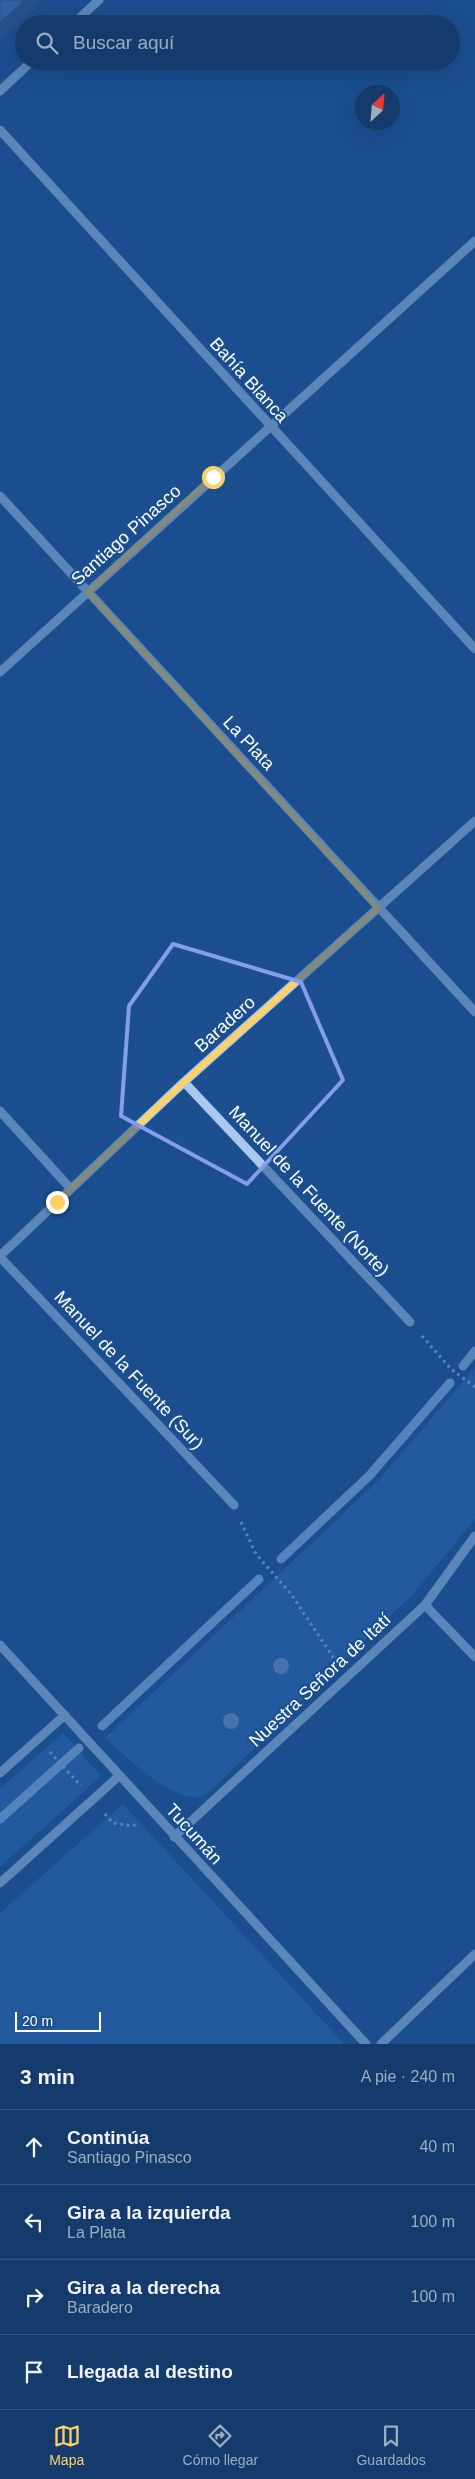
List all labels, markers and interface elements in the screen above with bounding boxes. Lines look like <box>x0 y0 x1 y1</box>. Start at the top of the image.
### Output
search box <box>15 15 460 70</box>
icon: search <box>33 29 61 57</box>
text: Buscar aquí <box>73 32 174 53</box>
north arrow <box>355 85 400 130</box>
street label: Bahía Blanca <box>206 334 293 427</box>
route start <box>202 466 225 489</box>
street label: Santiago Pinasco <box>67 481 185 589</box>
street label: La Plata <box>219 712 280 775</box>
street label: Baradero <box>191 992 259 1056</box>
street label: Manuel de la Fuente (Norte) <box>225 1102 393 1280</box>
route end <box>46 1191 69 1214</box>
street label: Manuel de la Fuente (Sur) <box>50 1287 208 1453</box>
street label: Nuestra Señora de Itatí <box>245 1609 395 1751</box>
street label: Tucumán <box>162 1800 226 1868</box>
scale bar <box>15 2009 101 2032</box>
text: 20 m <box>22 2013 53 2029</box>
text: 3 min <box>20 2065 75 2088</box>
text: A pie · 240 m <box>361 2068 455 2085</box>
text: Continúa <box>67 2127 149 2148</box>
icon: ahead <box>20 2133 48 2161</box>
text: 40 m <box>419 2138 455 2155</box>
text: Santiago Pinasco <box>67 2149 192 2166</box>
text: Gira a la izquierda <box>67 2202 231 2223</box>
icon: left <box>20 2208 48 2236</box>
text: 100 m <box>411 2213 455 2230</box>
text: La Plata <box>67 2224 126 2241</box>
text: Gira a la derecha <box>67 2277 220 2298</box>
icon: right <box>20 2283 48 2311</box>
text: 100 m <box>411 2288 455 2305</box>
text: Baradero <box>67 2299 133 2316</box>
icon: arrive <box>20 2358 48 2386</box>
text: Llegada al destino <box>67 2361 233 2382</box>
tab: Mapa <box>49 2422 84 2468</box>
tab: Cómo llegar <box>183 2422 258 2468</box>
tab: Guardados <box>356 2422 426 2468</box>

